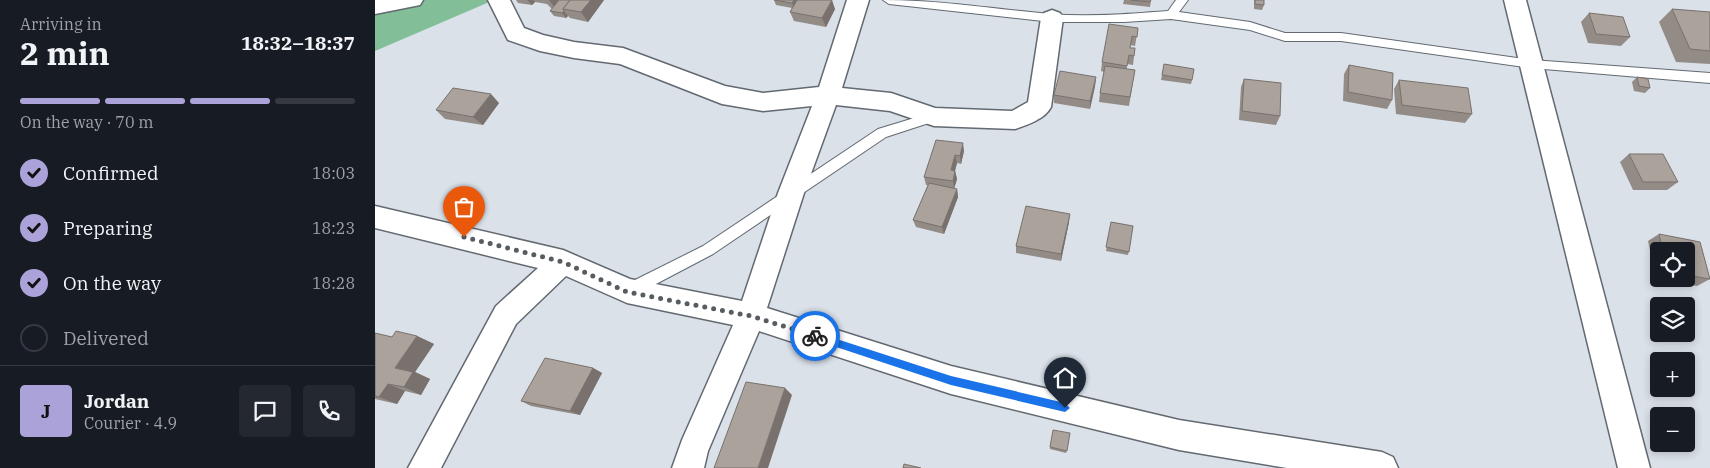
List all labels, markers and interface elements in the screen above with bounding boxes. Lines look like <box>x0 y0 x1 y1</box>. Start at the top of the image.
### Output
text: Arriving in <box>20 14 102 34</box>
text: 18:32–18:37 <box>241 31 355 55</box>
text: 2 min <box>20 32 110 74</box>
text: On the way · 70 m <box>20 112 154 132</box>
icon: check <box>20 159 48 187</box>
text: Confirmed <box>63 161 158 185</box>
text: 18:03 <box>312 163 355 183</box>
pin <box>443 186 485 237</box>
icon: bag <box>450 193 478 221</box>
icon: check <box>20 214 48 242</box>
text: Preparing <box>63 216 152 240</box>
text: 18:23 <box>312 218 355 238</box>
map controls <box>1650 242 1695 452</box>
button: locate <box>1650 242 1695 287</box>
icon: check <box>20 269 48 297</box>
text: On the way <box>63 271 161 295</box>
text: 18:28 <box>312 273 355 293</box>
button: layers <box>1650 297 1695 342</box>
courier <box>790 311 840 361</box>
icon: bike <box>801 322 829 350</box>
text: Delivered <box>63 326 149 350</box>
button: + <box>1650 352 1695 397</box>
pin <box>1044 357 1086 408</box>
icon: home <box>1051 364 1079 392</box>
button: chat <box>239 385 291 437</box>
button: phone <box>303 385 355 437</box>
text: Jordan <box>84 389 149 413</box>
text: J <box>41 399 51 423</box>
button: − <box>1650 407 1695 452</box>
text: Courier · 4.9 <box>84 413 177 433</box>

